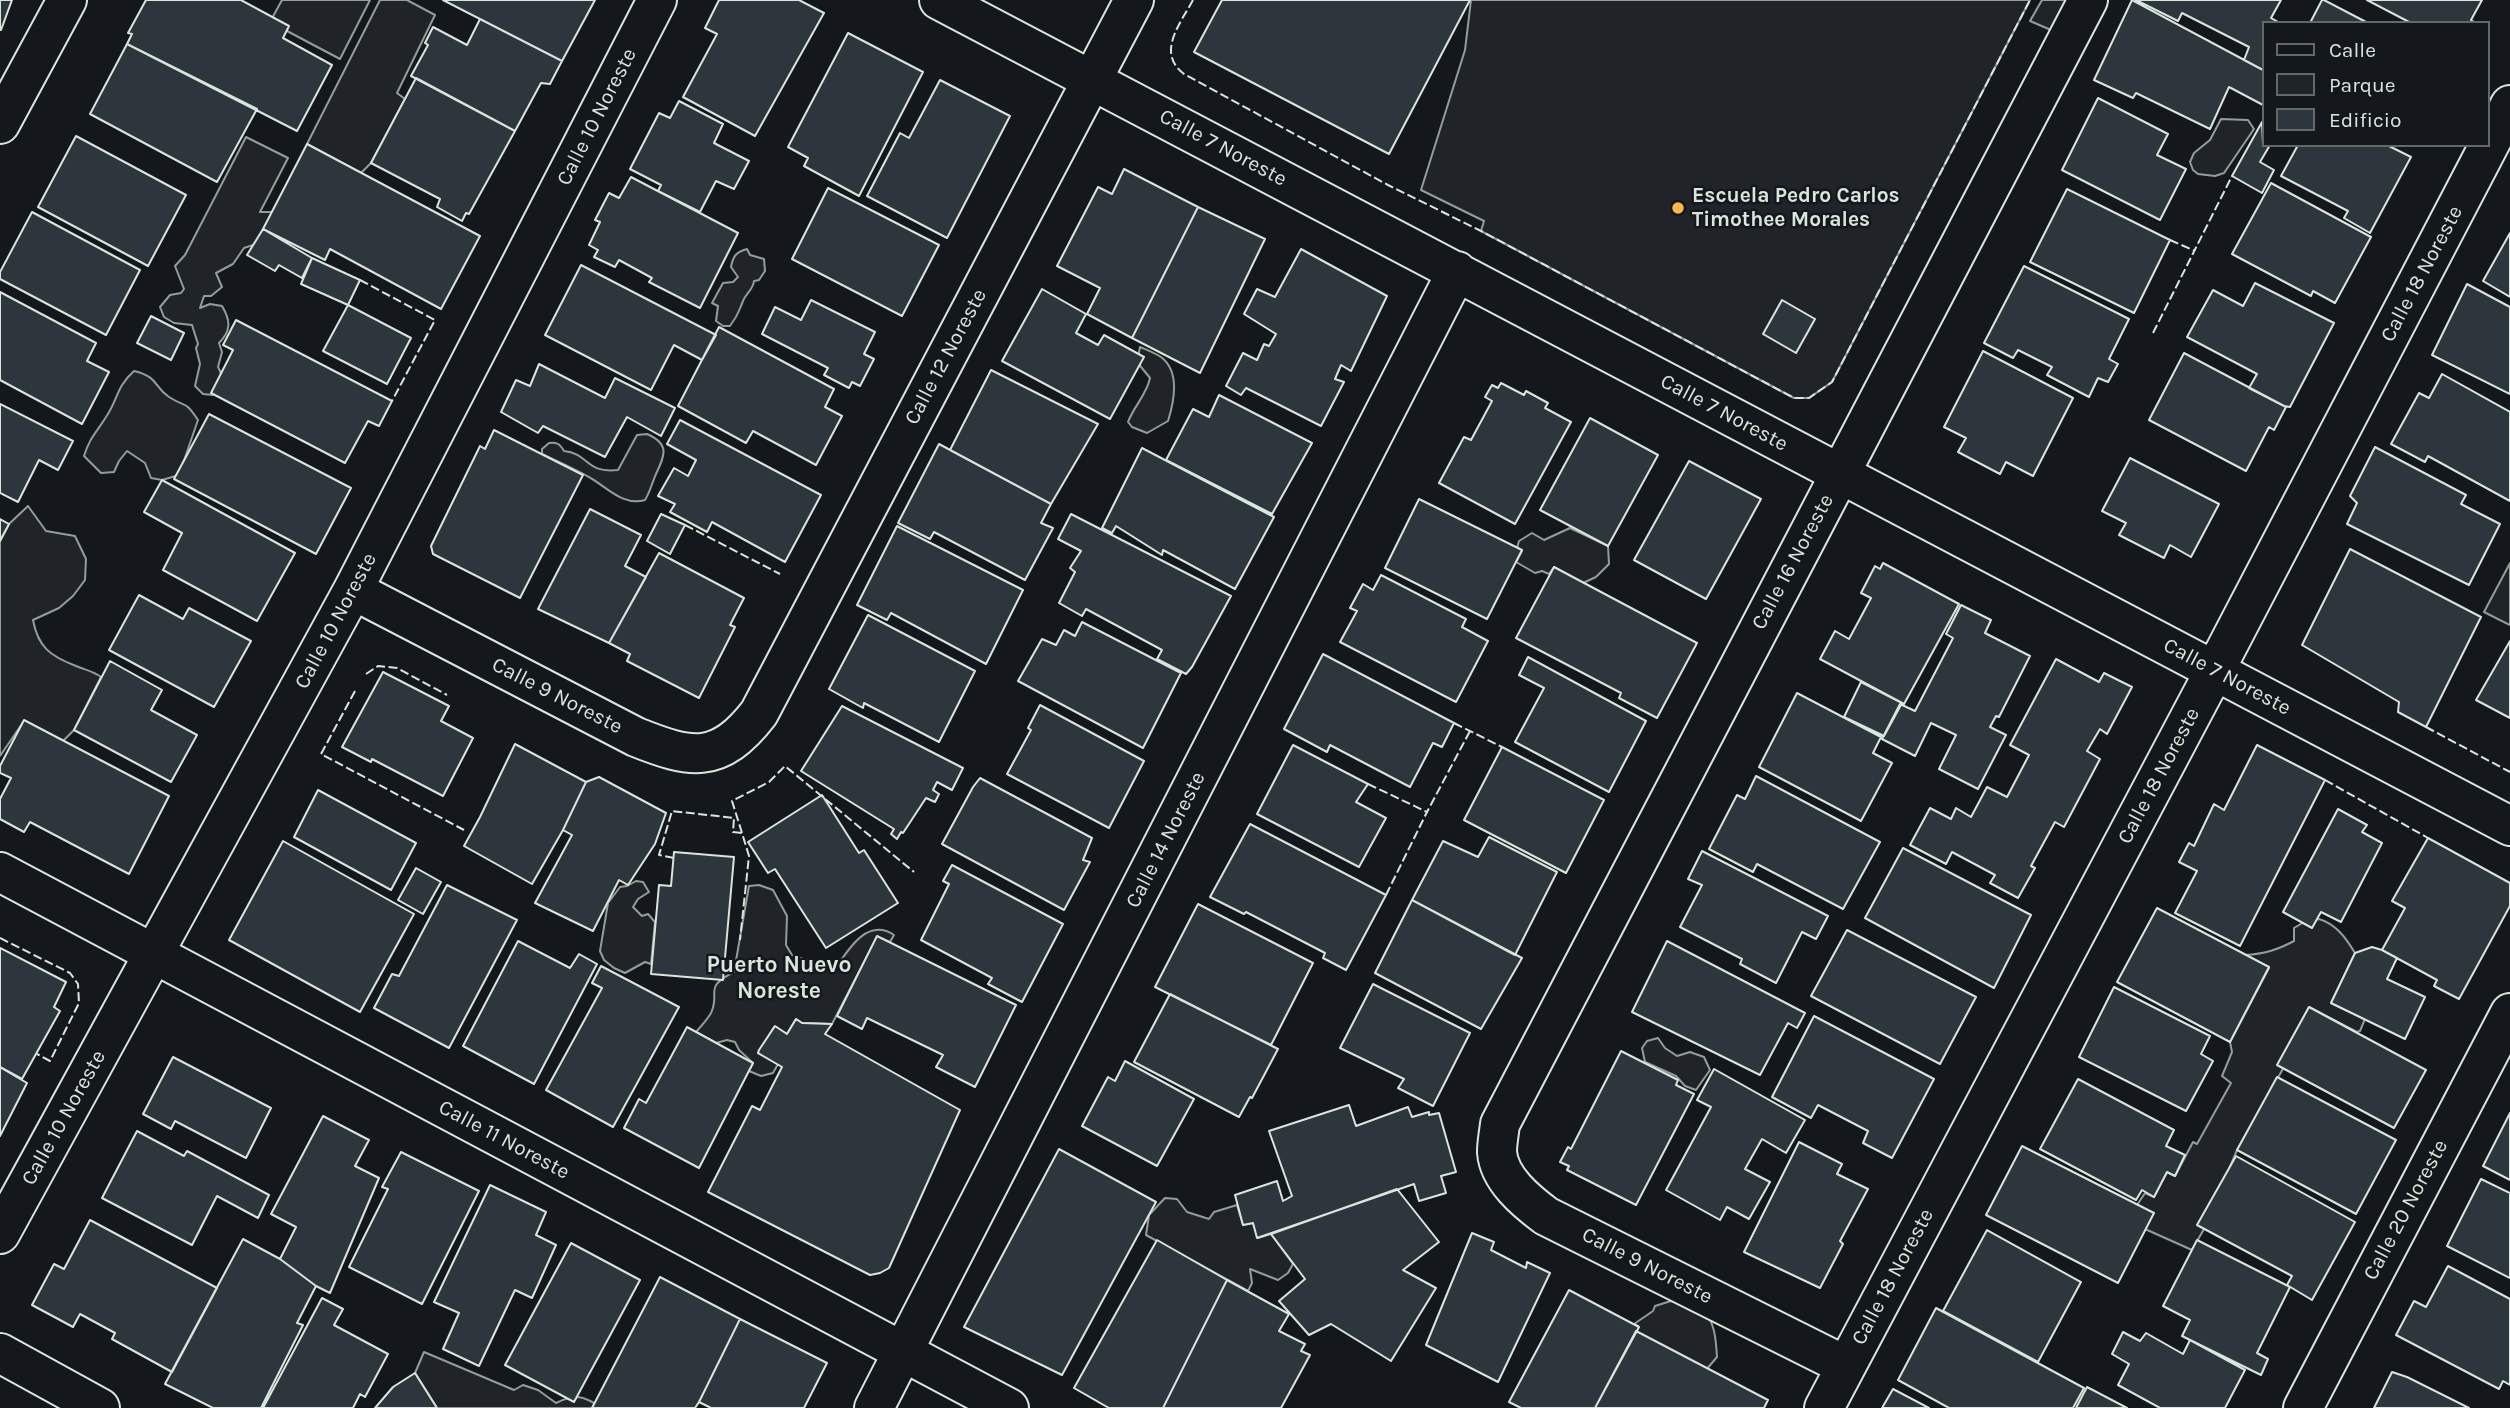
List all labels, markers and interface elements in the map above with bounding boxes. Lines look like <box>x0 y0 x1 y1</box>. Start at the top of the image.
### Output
legend <box>2262 21 2489 147</box>
text: Calle <box>2329 38 2376 62</box>
street label: Calle 10 Noreste <box>552 44 642 190</box>
text: Parque <box>2329 73 2396 97</box>
street label: Calle 7 Noreste <box>1155 104 1291 192</box>
text: Edificio <box>2329 108 2402 132</box>
place label: Escuela Pedro Carlos Timothee Morales <box>1692 183 1900 233</box>
marker: Escuela Pedro Carlos Timothee Morales <box>1670 200 1686 216</box>
street label: Calle 18 Noreste <box>2375 202 2469 346</box>
street label: Calle 12 Noreste <box>900 285 992 429</box>
street label: Calle 7 Noreste <box>1656 369 1792 457</box>
street label: Calle 16 Noreste <box>1747 490 1839 634</box>
street label: Calle 10 Noreste <box>290 549 382 693</box>
street label: Calle 7 Noreste <box>2159 633 2295 721</box>
street label: Calle 9 Noreste <box>488 652 626 740</box>
street label: Calle 18 Noreste <box>2112 704 2206 848</box>
street label: Calle 14 Noreste <box>1121 768 1211 912</box>
district label: Puerto Nuevo Noreste <box>707 951 851 1005</box>
street label: Calle 10 Noreste <box>17 1046 111 1190</box>
street label: Calle 11 Noreste <box>434 1095 574 1185</box>
street label: Calle 20 Noreste <box>2358 1135 2454 1285</box>
street label: Calle 18 Noreste <box>1846 1205 1940 1349</box>
street label: Calle 9 Noreste <box>1578 1222 1716 1310</box>

